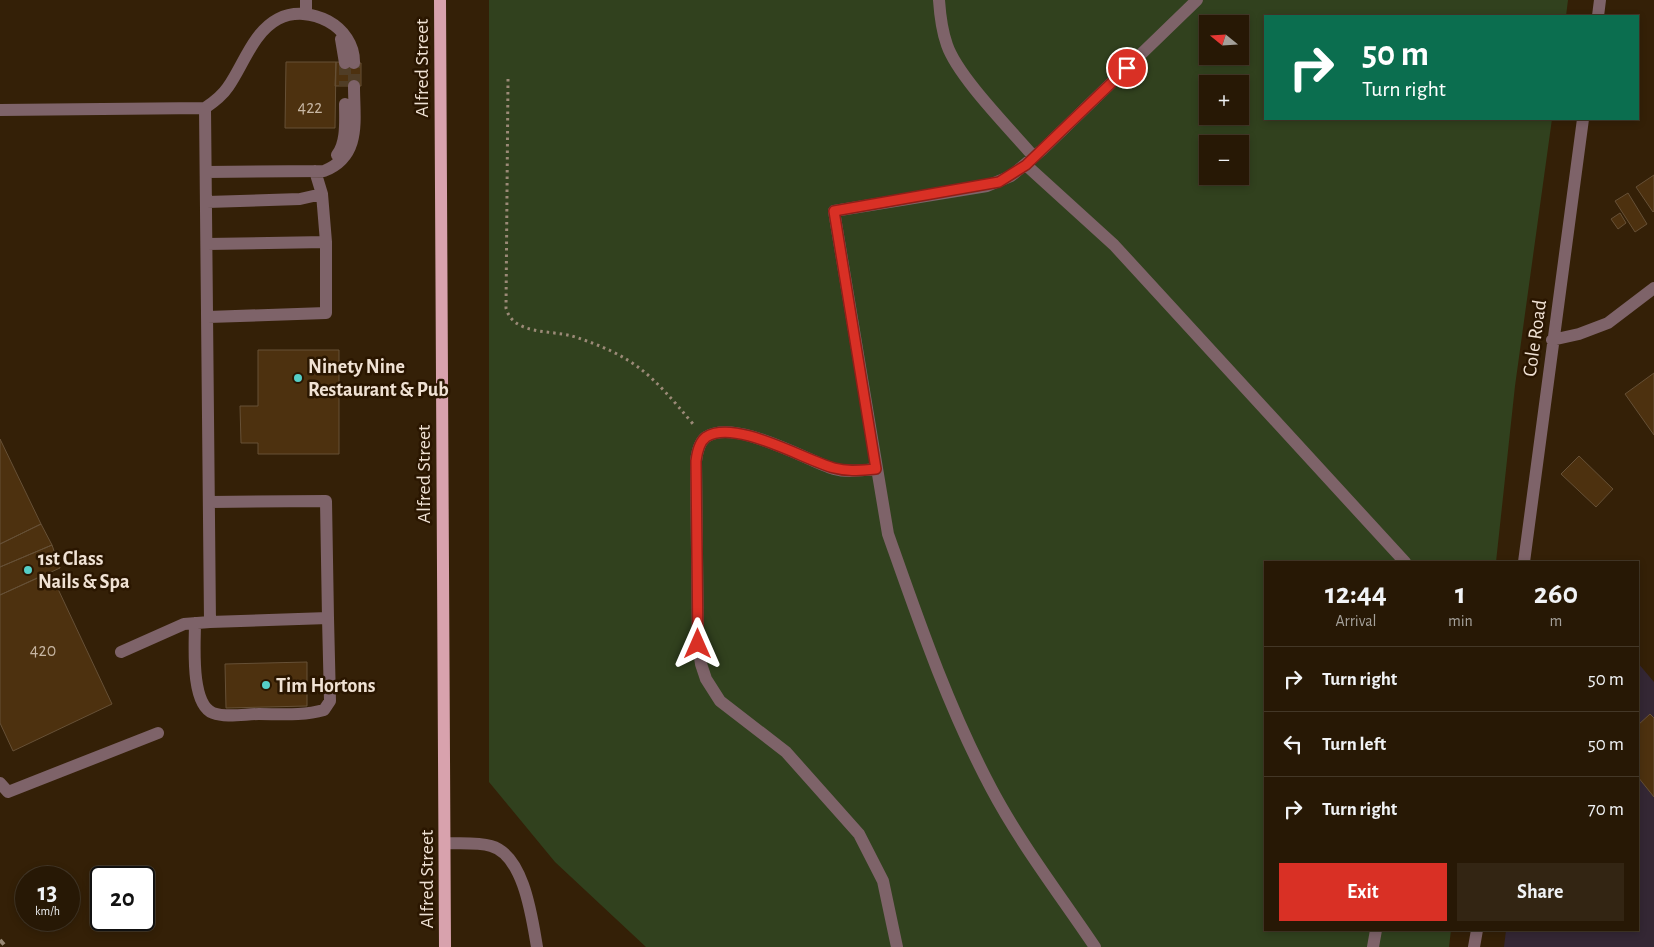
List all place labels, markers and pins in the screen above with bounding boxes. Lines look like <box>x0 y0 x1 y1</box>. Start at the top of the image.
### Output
pin <box>1106 47 1148 89</box>
place label: Ninety Nine Restaurant & Pub <box>308 357 449 400</box>
marker: Ninety Nine Restaurant & Pub <box>292 372 304 384</box>
place label: 1st Class Nails & Spa <box>38 549 130 592</box>
marker: 1st Class Nails & Spa <box>22 564 34 576</box>
place label: Tim Hortons <box>276 676 376 696</box>
marker: Tim Hortons <box>260 679 272 691</box>

